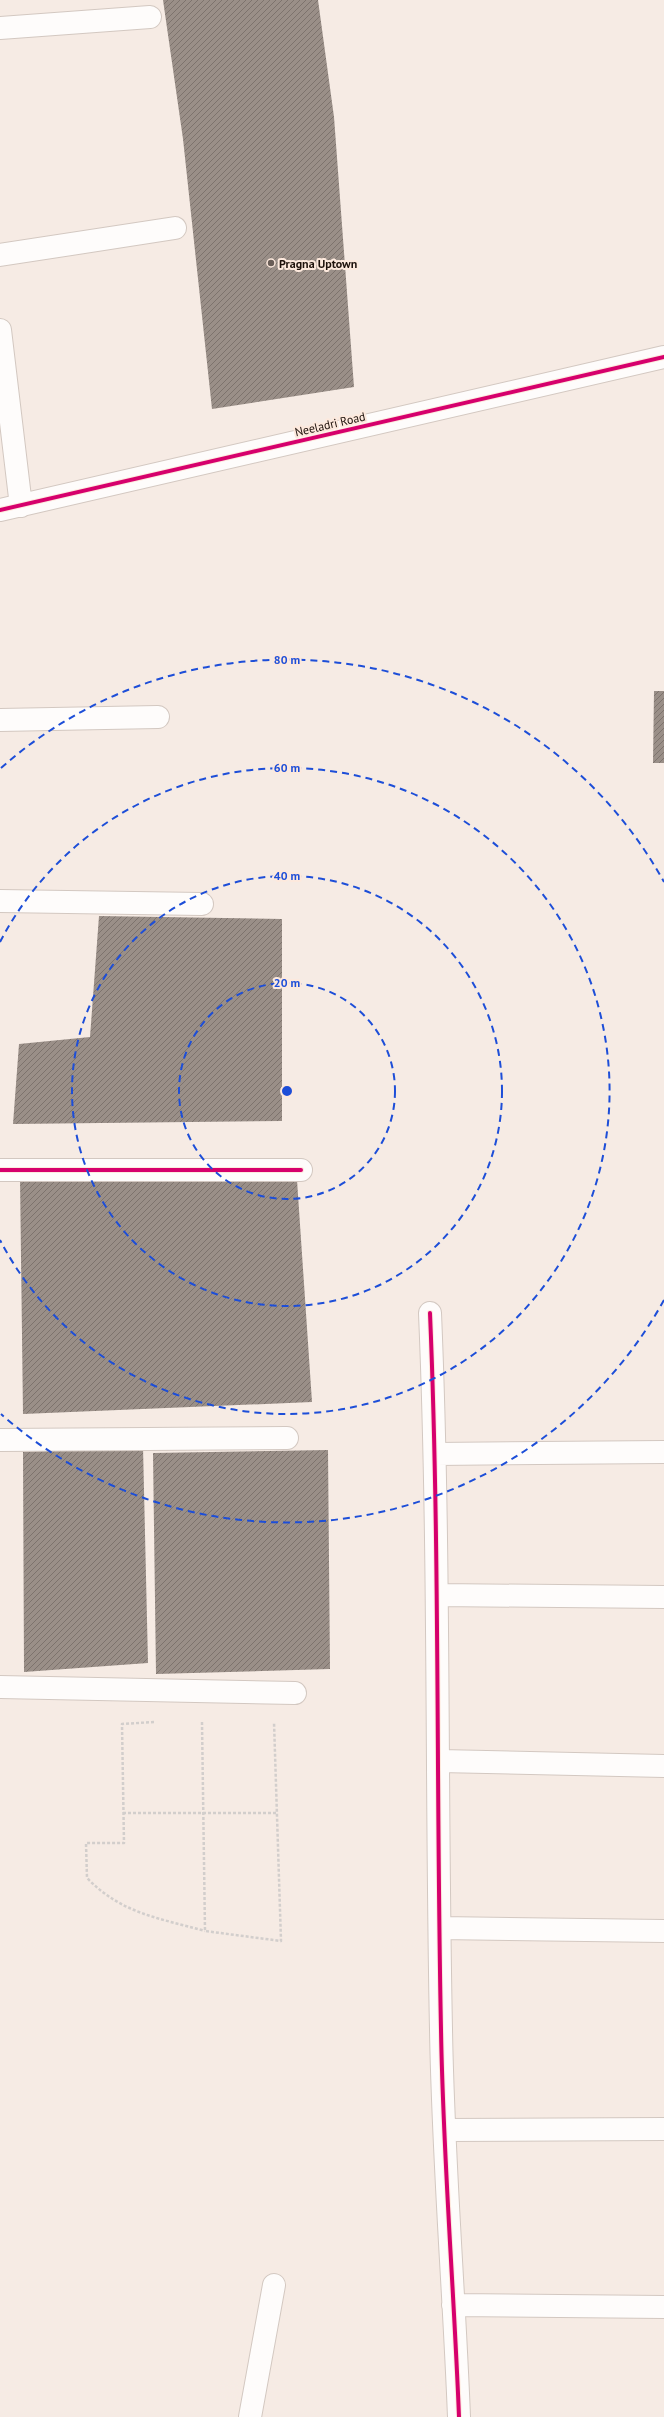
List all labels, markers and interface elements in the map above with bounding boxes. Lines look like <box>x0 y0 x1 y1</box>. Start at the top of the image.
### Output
place label: Pragna Uptown <box>279 256 357 271</box>
marker: Pragna Uptown <box>266 258 276 268</box>
street label: Neeladri Road <box>293 409 367 439</box>
text: 80 m <box>274 652 300 667</box>
text: 60 m <box>274 760 300 775</box>
text: 40 m <box>274 868 300 883</box>
text: 20 m <box>274 975 300 990</box>
centre of rings <box>280 1084 294 1098</box>

